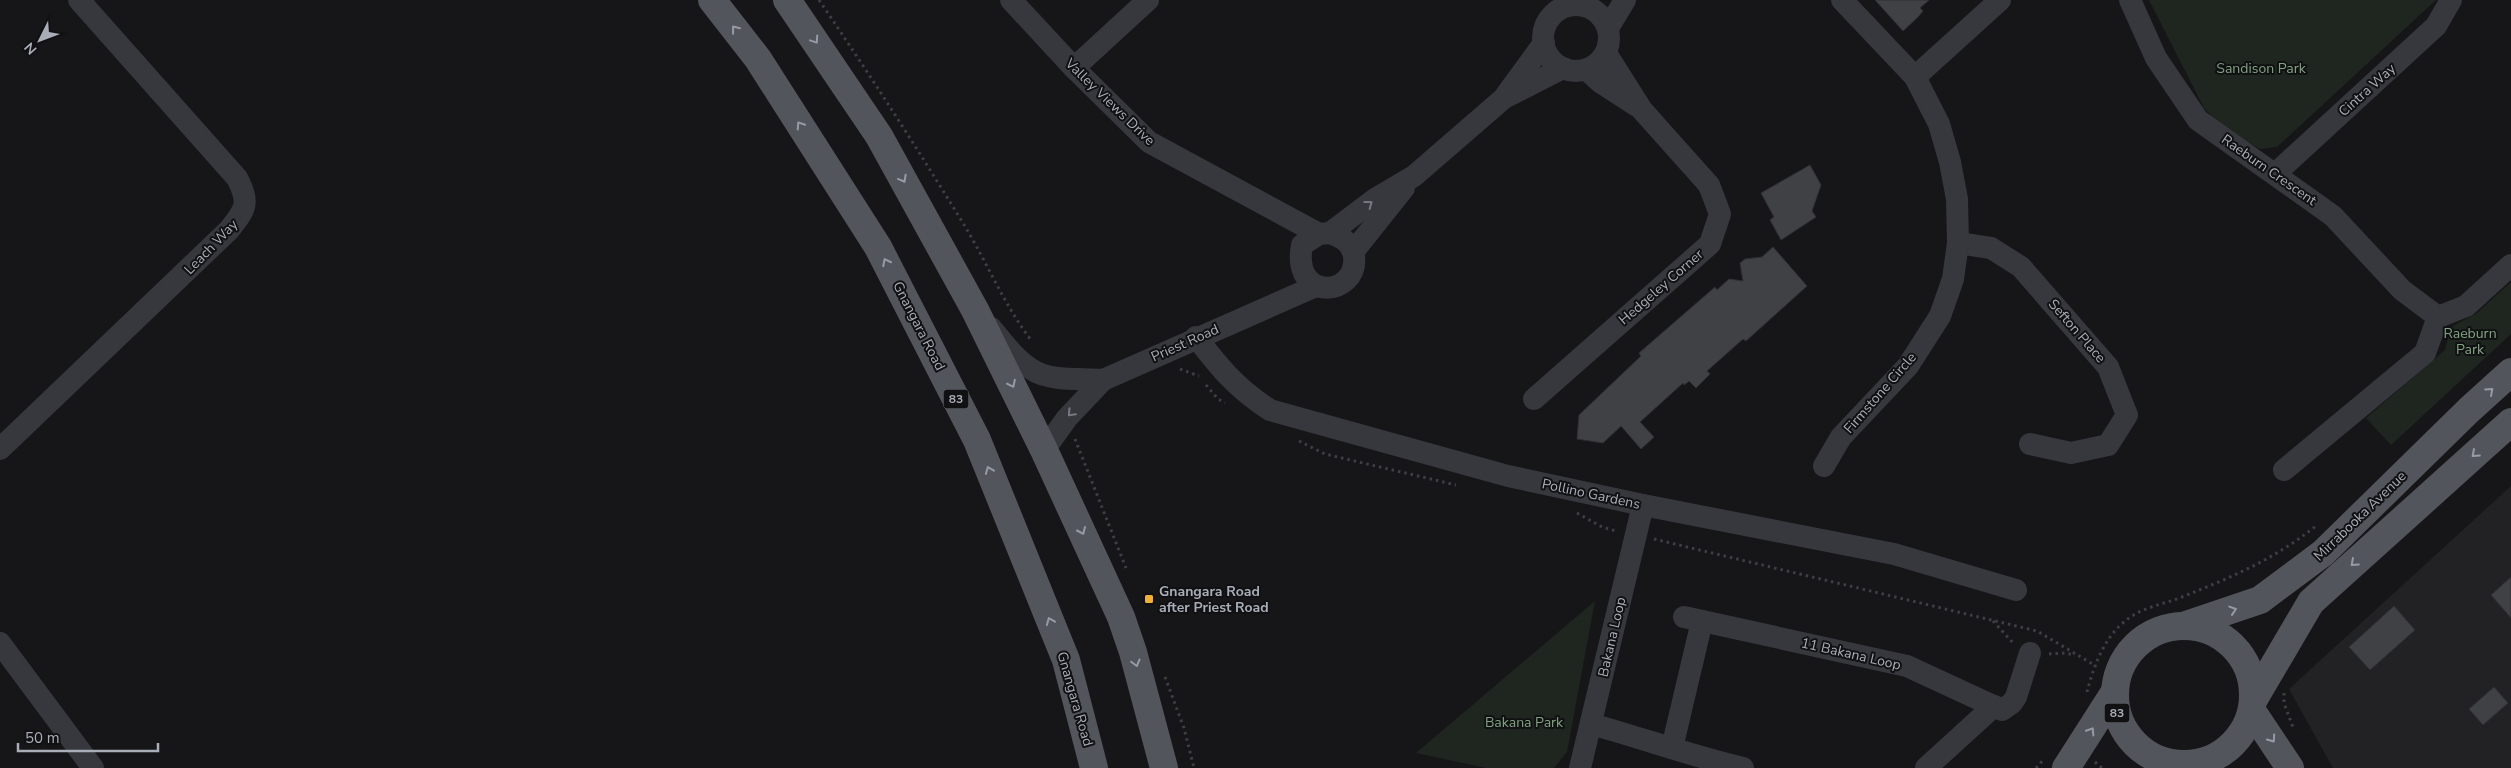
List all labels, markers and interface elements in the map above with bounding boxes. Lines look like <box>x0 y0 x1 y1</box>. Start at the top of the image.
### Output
north arrow <box>15 15 65 65</box>
one-way arrow <box>732 25 741 35</box>
one-way arrow <box>809 34 818 43</box>
text: N <box>20 38 41 59</box>
street label: Valley Views Drive <box>1060 53 1159 150</box>
park label: Sandison Park <box>2216 59 2307 78</box>
street label: Cintra Way <box>2334 59 2400 121</box>
one-way arrow <box>796 121 806 130</box>
street label: Raeburn Crescent <box>2218 130 2320 210</box>
one-way arrow <box>896 174 906 183</box>
one-way arrow <box>1363 201 1373 210</box>
street label: Leach Way <box>180 215 243 279</box>
street label: Hedgeley Corner <box>1615 245 1707 329</box>
one-way arrow <box>882 258 892 267</box>
street label: Gnangara Road <box>888 278 950 374</box>
street label: Sefton Place <box>2044 295 2110 367</box>
street label: Priest Road <box>1148 320 1222 366</box>
park label: Raeburn Park <box>2443 324 2497 359</box>
street label: Firmstone Circle <box>1839 348 1921 438</box>
one-way arrow <box>1006 379 1016 388</box>
one-way arrow <box>2485 388 2494 397</box>
road number: 83 <box>944 389 968 408</box>
one-way arrow <box>1068 407 1077 416</box>
one-way arrow <box>2471 448 2480 457</box>
one-way arrow <box>985 466 996 475</box>
street label: Mirrabooka Avenue <box>2310 467 2410 565</box>
street label: Pollino Gardens <box>1540 474 1642 514</box>
one-way arrow <box>1075 526 1086 535</box>
one-way arrow <box>2351 557 2360 566</box>
place label: Gnangara Road after Priest Road <box>1159 582 1269 617</box>
marker: Gnangara Road after Priest Road <box>1143 593 1155 605</box>
street label: Bakana Loop <box>1594 595 1630 679</box>
one-way arrow <box>2228 606 2236 616</box>
one-way arrow <box>1046 617 1057 626</box>
street label: 11 Bakana Loop <box>1799 633 1903 675</box>
street label: Gnangara Road <box>1052 649 1098 749</box>
one-way arrow <box>1130 659 1141 668</box>
road number: 83 <box>2104 704 2130 722</box>
park label: Bakana Park <box>1485 713 1564 732</box>
scale bar <box>18 720 158 752</box>
one-way arrow <box>2084 727 2094 736</box>
text: 50 m <box>25 728 60 748</box>
one-way arrow <box>2266 733 2275 743</box>

